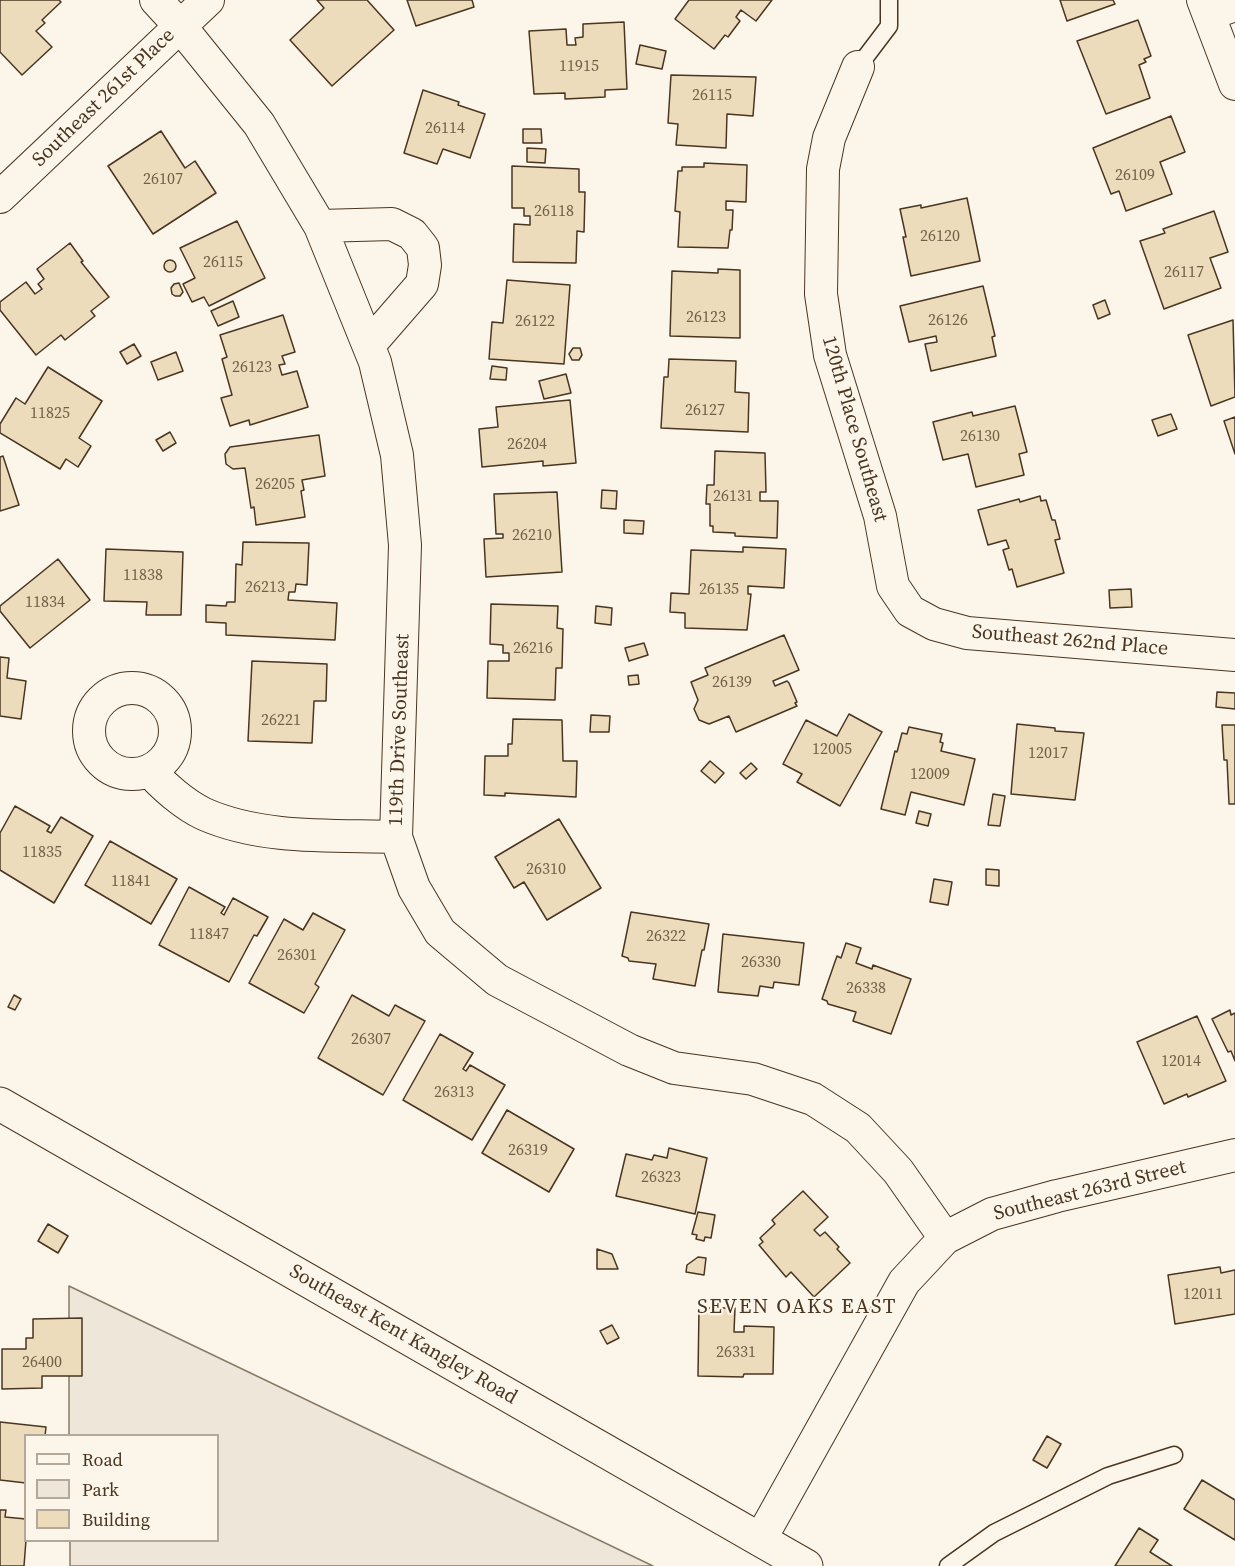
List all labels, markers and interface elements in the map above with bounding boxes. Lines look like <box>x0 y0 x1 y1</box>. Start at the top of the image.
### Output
street label: Southeast 261st Place <box>28 24 180 172</box>
house number: 11915 <box>559 57 599 77</box>
house number: 26115 <box>692 86 732 106</box>
house number: 26114 <box>425 119 465 139</box>
house number: 26109 <box>1115 166 1155 186</box>
house number: 26107 <box>143 170 183 190</box>
house number: 26118 <box>534 202 574 222</box>
house number: 26120 <box>920 227 960 247</box>
house number: 26115 <box>203 253 243 273</box>
house number: 26117 <box>1164 263 1204 283</box>
house number: 26123 <box>686 308 726 328</box>
house number: 26126 <box>928 311 968 331</box>
house number: 26122 <box>515 312 555 332</box>
street label: 120th Place Southeast <box>816 333 892 525</box>
house number: 26123 <box>232 358 272 378</box>
house number: 26127 <box>685 401 725 421</box>
house number: 11825 <box>30 404 70 424</box>
house number: 26130 <box>960 427 1000 447</box>
house number: 26204 <box>507 435 547 455</box>
house number: 26205 <box>255 475 295 495</box>
house number: 26131 <box>713 487 753 507</box>
house number: 26210 <box>512 526 552 546</box>
house number: 11838 <box>123 566 163 586</box>
house number: 26213 <box>245 578 285 598</box>
house number: 26135 <box>699 580 739 600</box>
house number: 11834 <box>25 593 65 613</box>
street label: Southeast 262nd Place <box>971 620 1169 662</box>
street label: 119th Drive Southeast <box>385 633 415 827</box>
house number: 26216 <box>513 639 553 659</box>
house number: 26139 <box>712 673 752 693</box>
house number: 26221 <box>261 711 301 731</box>
house number: 12005 <box>812 740 852 760</box>
house number: 12017 <box>1028 744 1068 764</box>
house number: 12009 <box>910 765 950 785</box>
house number: 11835 <box>22 843 62 863</box>
house number: 26310 <box>526 860 566 880</box>
house number: 11841 <box>111 872 151 892</box>
house number: 11847 <box>189 925 229 945</box>
house number: 26322 <box>646 927 686 947</box>
house number: 26301 <box>277 946 317 966</box>
house number: 26330 <box>741 953 781 973</box>
house number: 26338 <box>846 979 886 999</box>
house number: 26307 <box>351 1030 391 1050</box>
house number: 12014 <box>1161 1052 1201 1072</box>
house number: 26313 <box>434 1083 474 1103</box>
house number: 26319 <box>508 1141 548 1161</box>
street label: Southeast 263rd Street <box>991 1156 1189 1226</box>
house number: 26323 <box>641 1168 681 1188</box>
street label: Southeast Kent Kangley Road <box>285 1260 521 1410</box>
house number: 12011 <box>1183 1285 1223 1305</box>
district label: SEVEN OAKS EAST <box>697 1295 897 1321</box>
house number: 26331 <box>716 1343 756 1363</box>
house number: 26400 <box>22 1353 62 1373</box>
legend <box>24 1434 219 1542</box>
text: Road <box>82 1447 123 1472</box>
text: Park <box>82 1477 119 1502</box>
text: Building <box>82 1507 150 1532</box>

